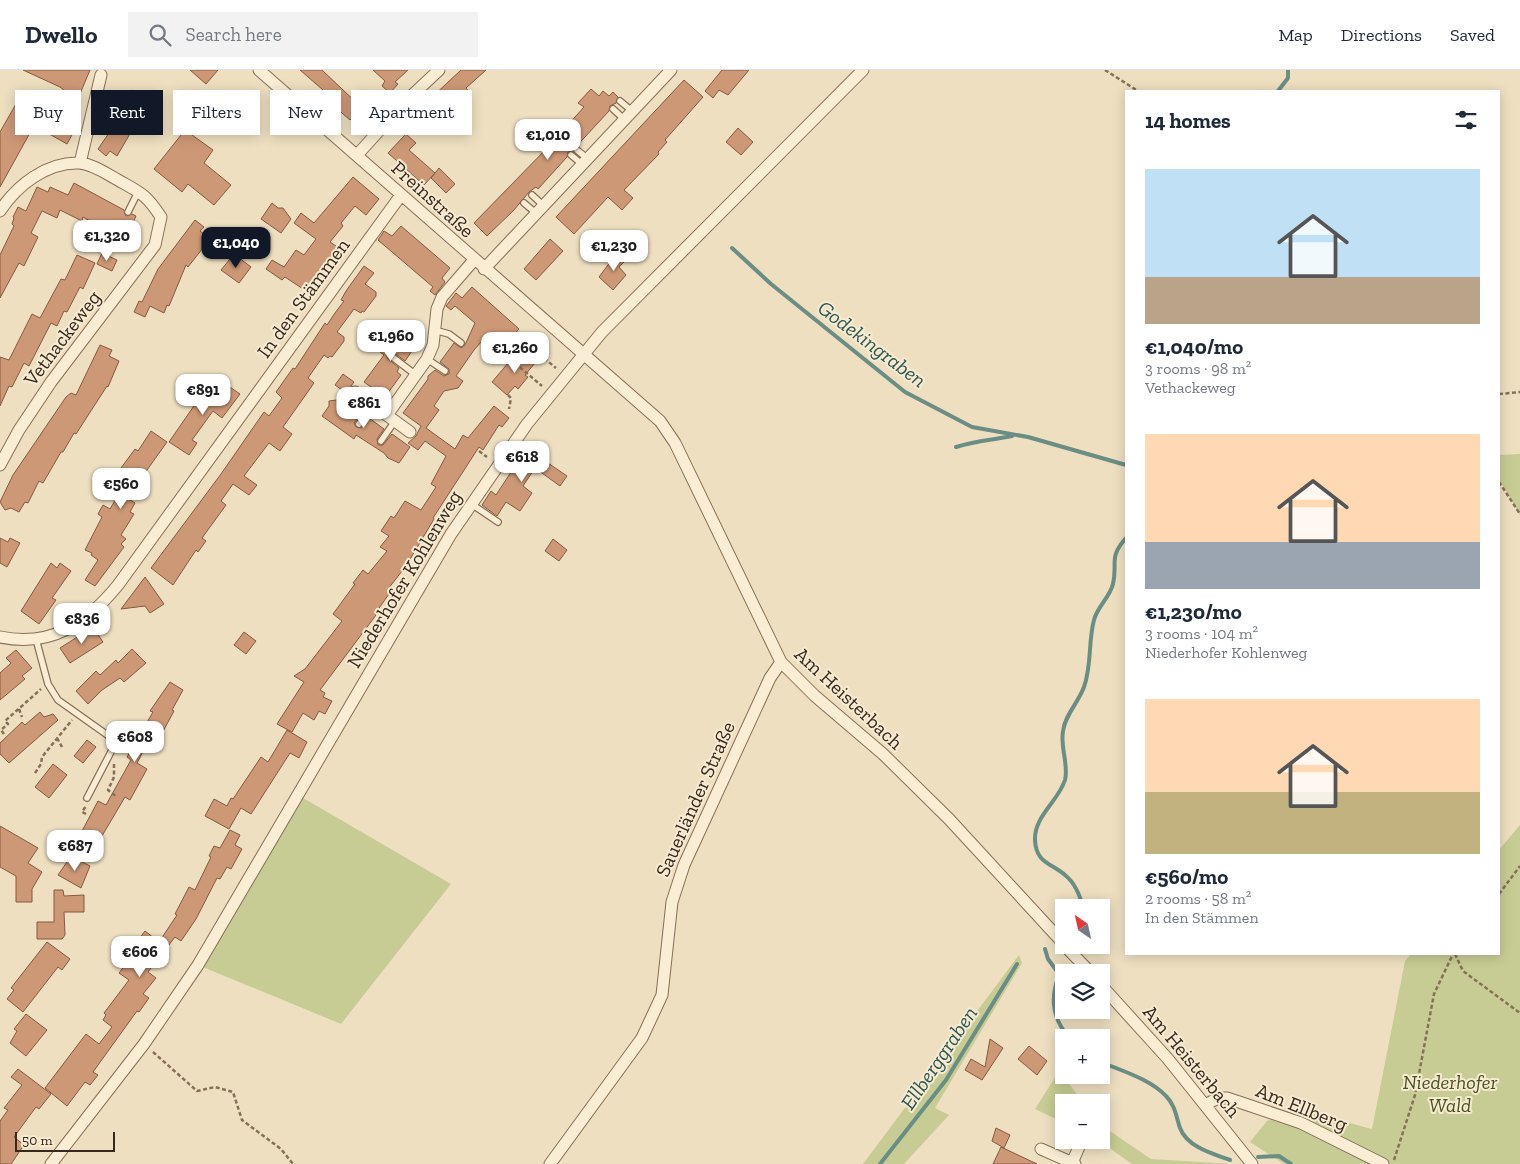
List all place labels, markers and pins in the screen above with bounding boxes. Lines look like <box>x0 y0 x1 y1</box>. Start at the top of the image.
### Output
pin: €1,010 <box>507 118 589 161</box>
pin: €1,320 <box>66 220 148 262</box>
pin: €1,040 <box>195 226 277 269</box>
pin: €1,230 <box>573 230 655 272</box>
pin: €1,960 <box>350 320 432 362</box>
pin: €1,260 <box>474 332 556 374</box>
pin: €891 <box>173 374 233 416</box>
pin: €861 <box>334 386 394 429</box>
pin: €618 <box>492 440 552 483</box>
pin: €560 <box>91 468 151 510</box>
pin: €836 <box>52 602 112 645</box>
pin: €608 <box>105 720 165 763</box>
pin: €687 <box>45 830 105 872</box>
pin: €606 <box>110 936 170 978</box>

